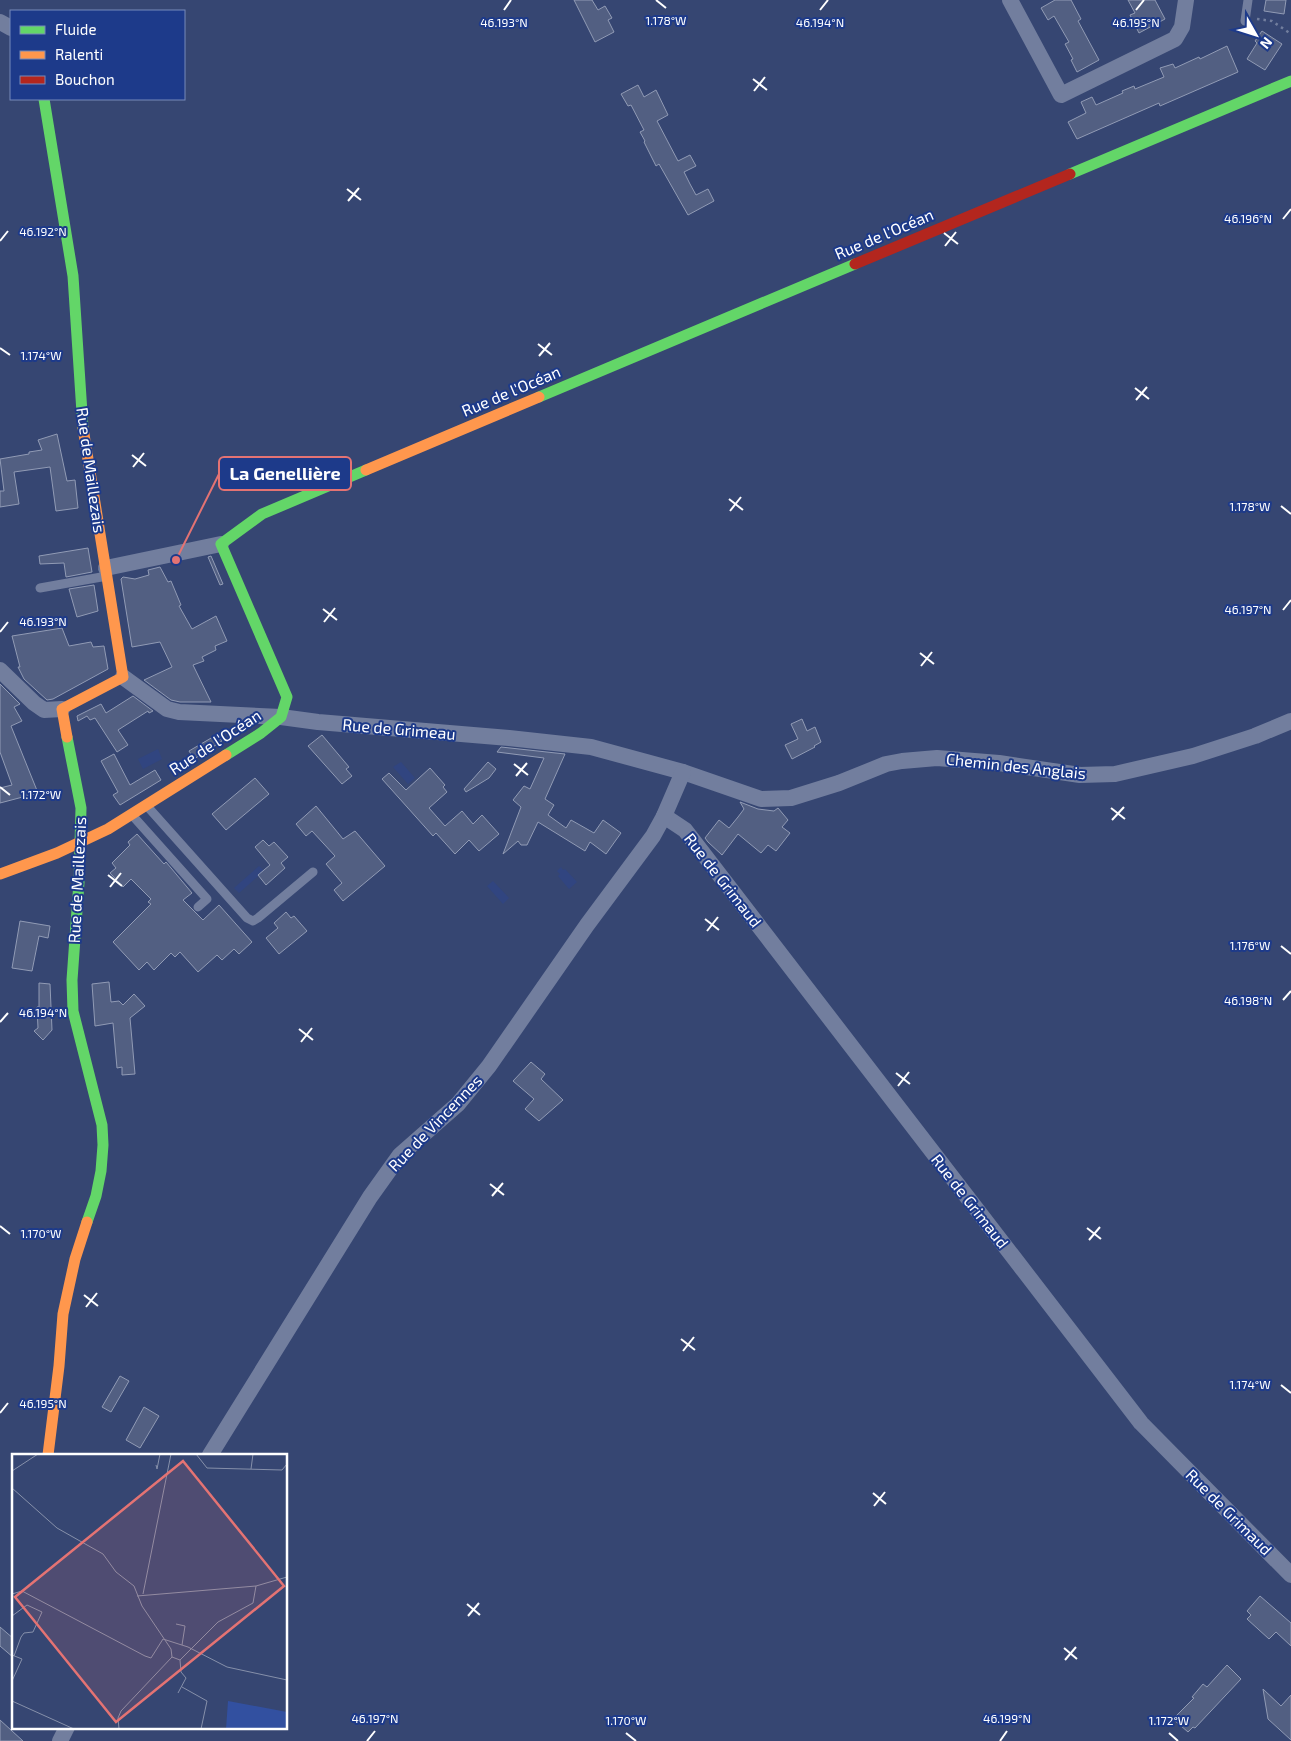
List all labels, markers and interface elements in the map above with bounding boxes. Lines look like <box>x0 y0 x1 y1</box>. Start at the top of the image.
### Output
legend <box>10 10 185 100</box>
north arrow <box>1231 10 1281 60</box>
text: 1.178°W <box>646 13 686 27</box>
text: 46.193°N <box>480 15 528 29</box>
text: 46.194°N <box>796 15 844 29</box>
text: 46.195°N <box>1112 15 1160 29</box>
text: Fluide <box>55 20 96 38</box>
text: N <box>1257 34 1276 53</box>
text: Ralenti <box>55 45 103 63</box>
text: Bouchon <box>55 70 115 88</box>
street label: Rue de l'Océan <box>832 204 936 263</box>
text: 46.196°N <box>1224 211 1272 225</box>
text: 46.192°N <box>19 224 67 238</box>
text: 1.174°W <box>20 348 62 362</box>
street label: Rue de l'Océan <box>459 361 563 420</box>
street label: Rue de Maillezais <box>73 406 110 534</box>
callout: La Genellière <box>219 457 351 490</box>
text: La Genellière <box>229 462 341 484</box>
text: 1.178°W <box>1230 499 1270 513</box>
text: 46.197°N <box>1224 602 1272 616</box>
text: 46.193°N <box>19 614 67 628</box>
street label: Rue de l'Océan <box>165 705 264 778</box>
street label: Rue de Grimeau <box>342 714 456 743</box>
street label: Chemin des Anglais <box>945 749 1087 782</box>
text: 1.172°W <box>21 787 61 801</box>
street label: Rue de Maillezais <box>64 816 89 944</box>
street label: Rue de Grimaud <box>681 829 766 930</box>
text: 1.176°W <box>1230 938 1270 952</box>
text: 46.198°N <box>1224 993 1272 1007</box>
text: 46.194°N <box>19 1005 67 1019</box>
street label: Rue de Vincennes <box>384 1070 485 1175</box>
street label: Rue de Grimaud <box>928 1150 1013 1251</box>
text: 1.170°W <box>21 1226 61 1240</box>
text: 1.174°W <box>1229 1377 1271 1391</box>
text: 46.195°N <box>19 1396 67 1410</box>
inset map <box>12 1454 288 1728</box>
street label: Rue de Grimaud <box>1182 1465 1276 1559</box>
text: 46.197°N <box>351 1711 399 1725</box>
text: 46.199°N <box>983 1711 1031 1725</box>
text: 1.170°W <box>606 1713 646 1727</box>
text: 1.172°W <box>1149 1713 1189 1727</box>

